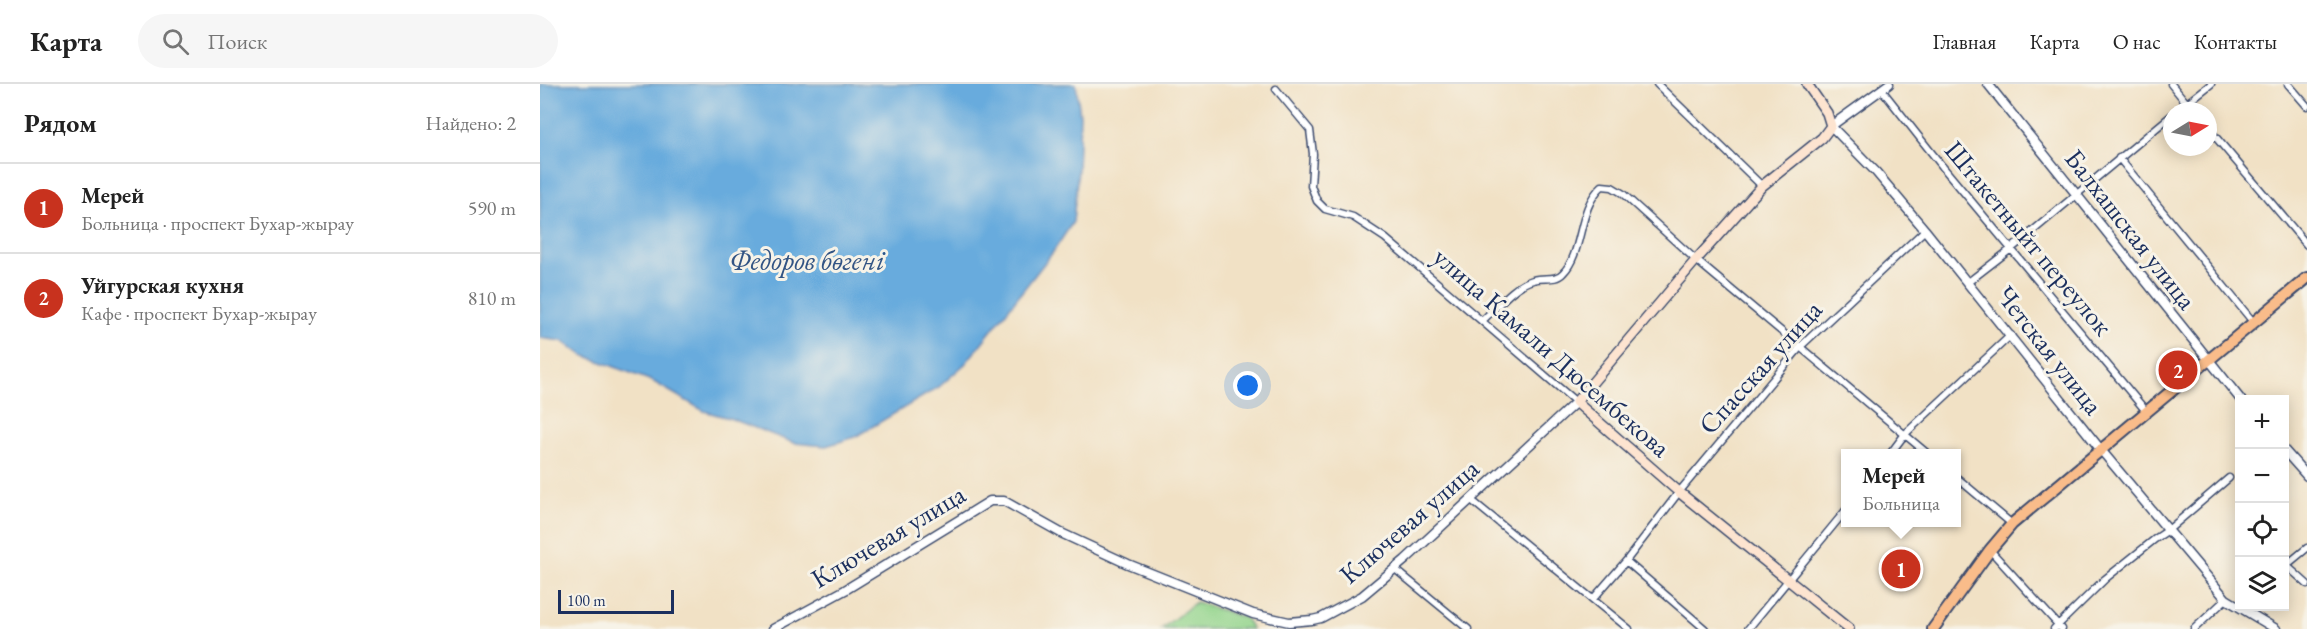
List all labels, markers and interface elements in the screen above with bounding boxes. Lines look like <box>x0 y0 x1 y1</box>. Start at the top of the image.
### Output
search box <box>138 14 558 68</box>
text: Карта <box>30 23 102 59</box>
icon: search <box>159 25 192 58</box>
text: Поиск <box>207 27 267 56</box>
text: Главная <box>1932 28 1996 55</box>
text: Карта <box>2029 28 2080 55</box>
text: О нас <box>2113 28 2161 55</box>
text: Контакты <box>2194 28 2277 55</box>
north arrow <box>2163 102 2217 156</box>
text: Рядом <box>24 106 97 140</box>
text: Найдено: 2 <box>425 110 516 136</box>
street label: Штакетныйт переулок <box>1937 133 2121 343</box>
street label: Балхашская улица <box>2057 142 2205 317</box>
text: Мерей <box>81 181 144 210</box>
text: 1 <box>38 195 49 221</box>
text: 590 m <box>468 195 516 221</box>
text: Больница · проспект Бухар-жырау <box>81 210 354 236</box>
street label: улица Камали Дюсембекова <box>1426 239 1678 465</box>
water label: Федоров бөгені <box>729 242 886 278</box>
text: Уйгурская кухня <box>81 271 244 300</box>
street label: Четская улица <box>1989 278 2111 422</box>
text: 2 <box>38 285 49 311</box>
text: 810 m <box>468 285 516 311</box>
street label: Спасская улица <box>1691 293 1829 441</box>
text: Кафе · проспект Бухар-жырау <box>81 300 317 326</box>
pin: 2 <box>2158 348 2198 392</box>
your location <box>1233 371 1262 400</box>
map controls <box>2235 395 2289 611</box>
button: + <box>2235 395 2289 449</box>
popup <box>1841 449 1961 527</box>
button: − <box>2235 449 2289 503</box>
street label: Ключевая улица <box>1332 451 1486 591</box>
text: Мерей <box>1862 461 1925 490</box>
street label: Ключевая улица <box>804 476 972 596</box>
text: Больница <box>1862 490 1940 516</box>
button: locate <box>2235 503 2289 557</box>
pin: 1 <box>1882 546 1920 592</box>
button: layers <box>2235 557 2289 611</box>
scale bar <box>558 587 674 614</box>
text: 100 m <box>567 590 606 611</box>

